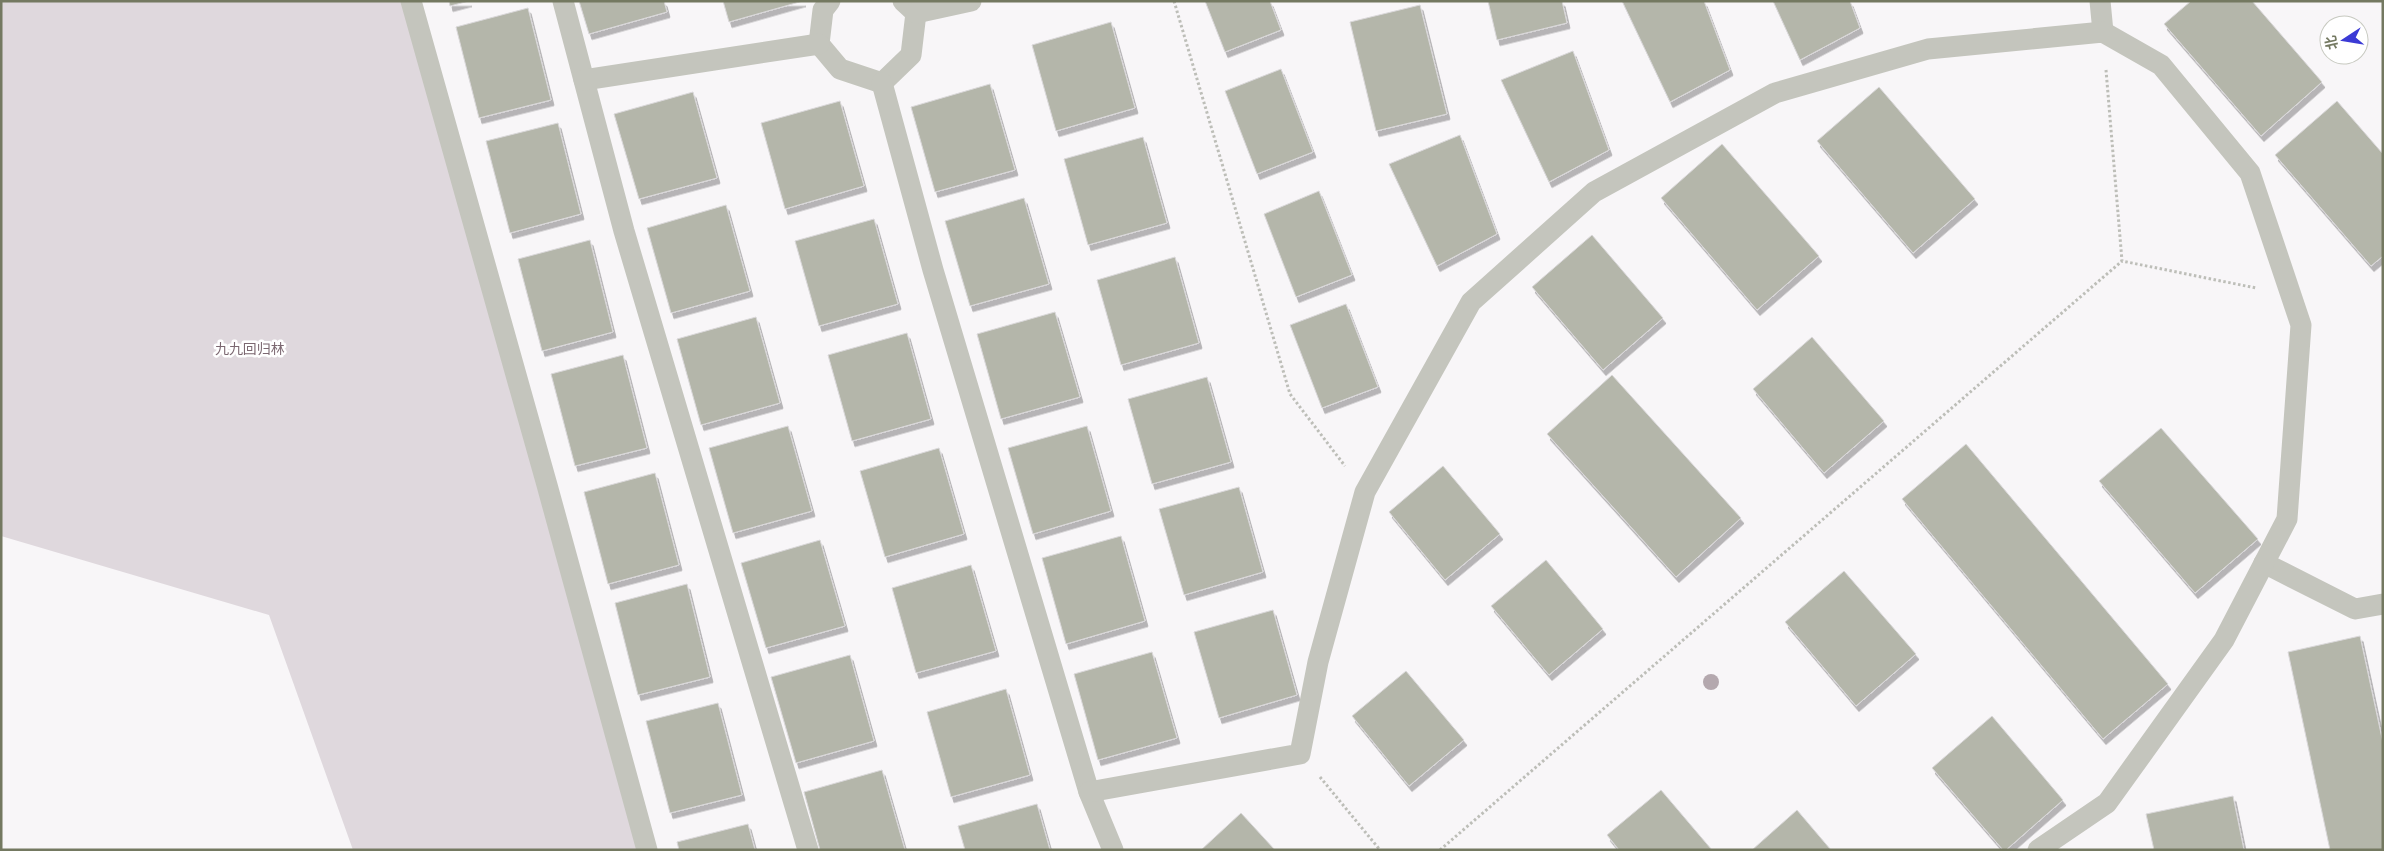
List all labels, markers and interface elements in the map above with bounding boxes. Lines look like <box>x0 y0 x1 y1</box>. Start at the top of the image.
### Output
north arrow <box>2319 15 2369 65</box>
text: 北 <box>2319 34 2343 52</box>
park label: 九九回归林 <box>215 338 285 359</box>

